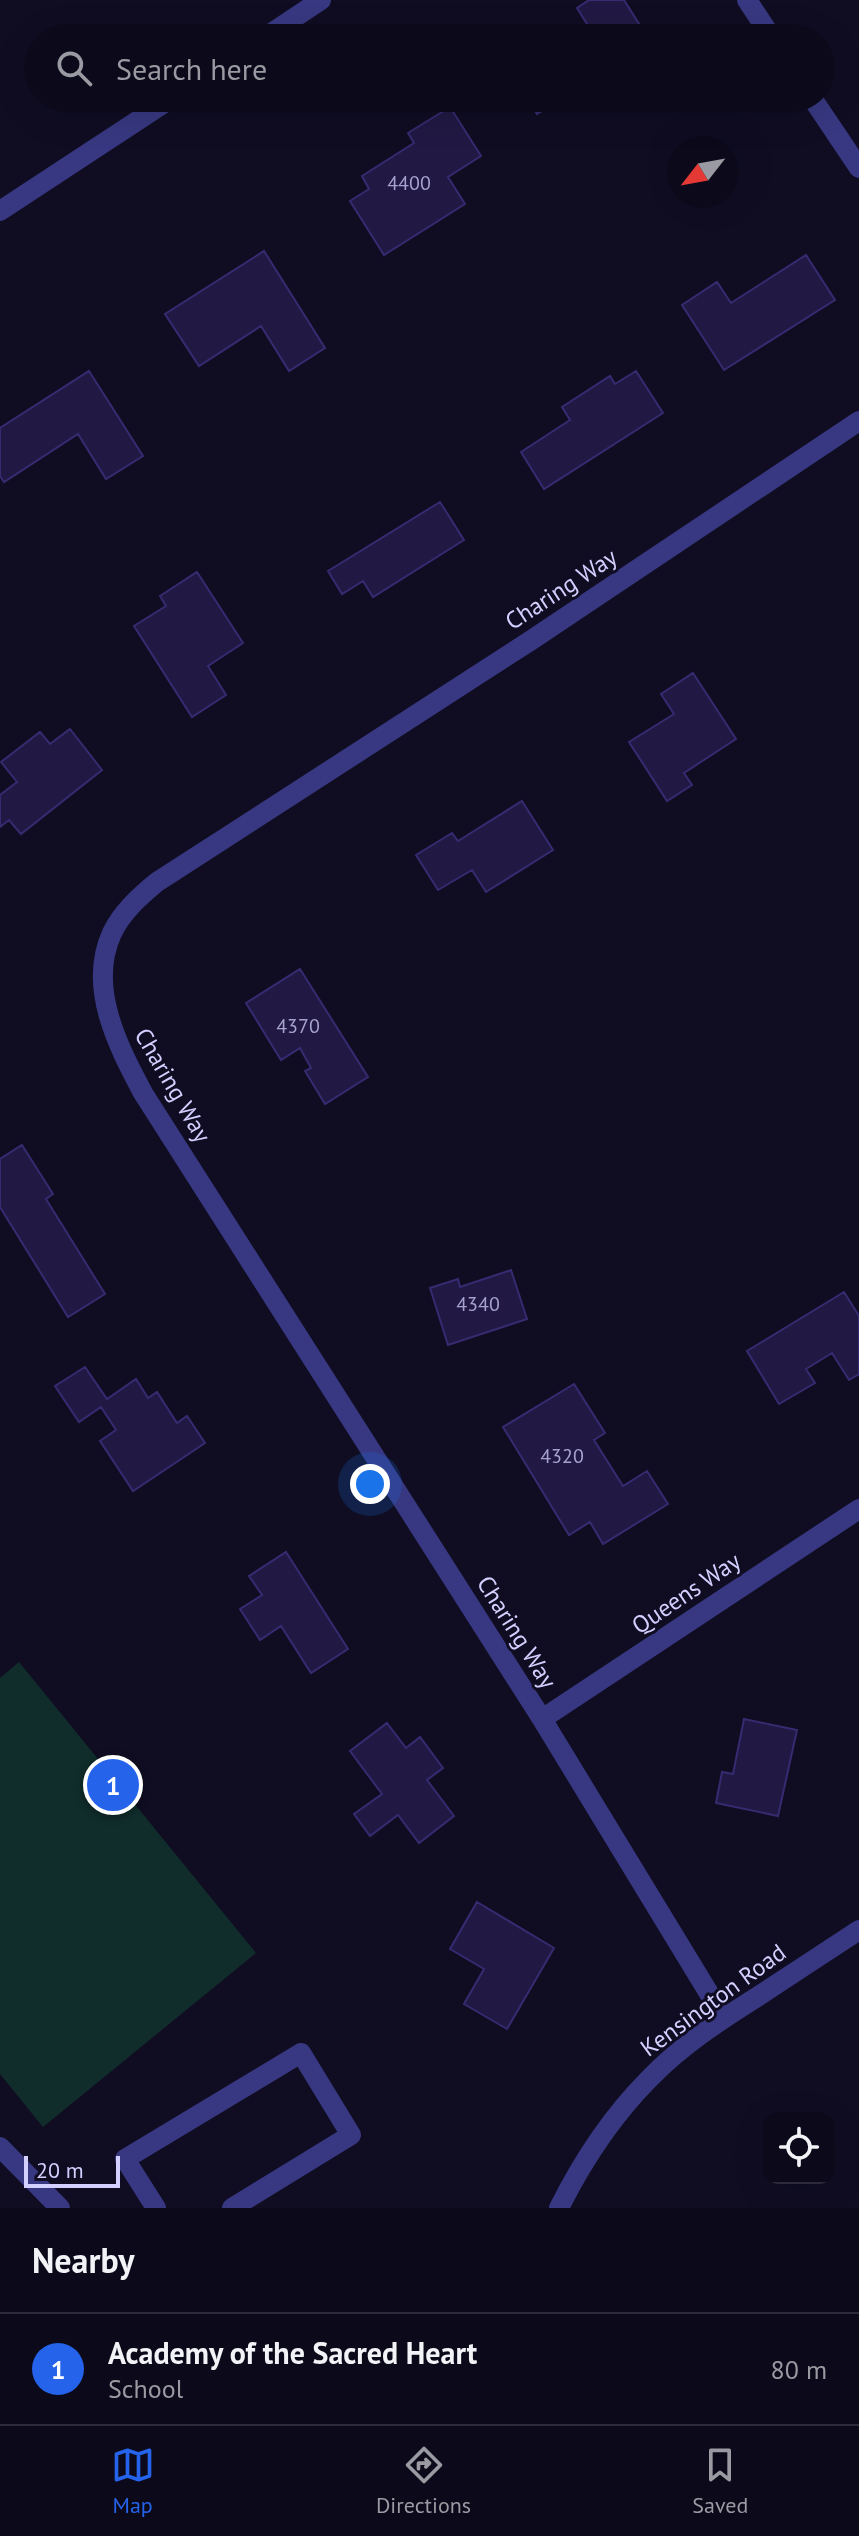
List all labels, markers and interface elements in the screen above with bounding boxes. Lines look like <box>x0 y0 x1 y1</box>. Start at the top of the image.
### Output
search box <box>24 24 835 112</box>
icon: search <box>52 46 96 90</box>
text: Search here <box>116 49 267 88</box>
north arrow <box>667 136 739 208</box>
house number: 4400 <box>387 170 431 196</box>
street label: Charing Way <box>499 541 623 637</box>
house number: 4370 <box>276 1013 320 1039</box>
street label: Charing Way <box>128 1022 218 1148</box>
house number: 4340 <box>456 1291 500 1317</box>
house number: 4320 <box>540 1443 584 1469</box>
your location <box>350 1464 390 1504</box>
street label: Queens Way <box>626 1545 746 1641</box>
street label: Charing Way <box>470 1570 564 1694</box>
pin: 1 <box>87 1755 139 1815</box>
street label: Kensington Road <box>634 1937 792 2063</box>
map controls <box>763 2112 835 2184</box>
button: locate <box>763 2112 835 2184</box>
scale bar <box>24 2152 120 2188</box>
text: 20 m <box>36 2156 84 2184</box>
text: Nearby <box>32 2238 134 2282</box>
text: Academy of the Sacred Heart <box>108 2333 477 2372</box>
text: 1 <box>51 2353 65 2386</box>
text: 80 m <box>771 2353 827 2386</box>
text: School <box>108 2372 183 2405</box>
tab: Map <box>111 2443 155 2519</box>
tab: Directions <box>376 2443 471 2519</box>
tab: Saved <box>692 2443 748 2519</box>

